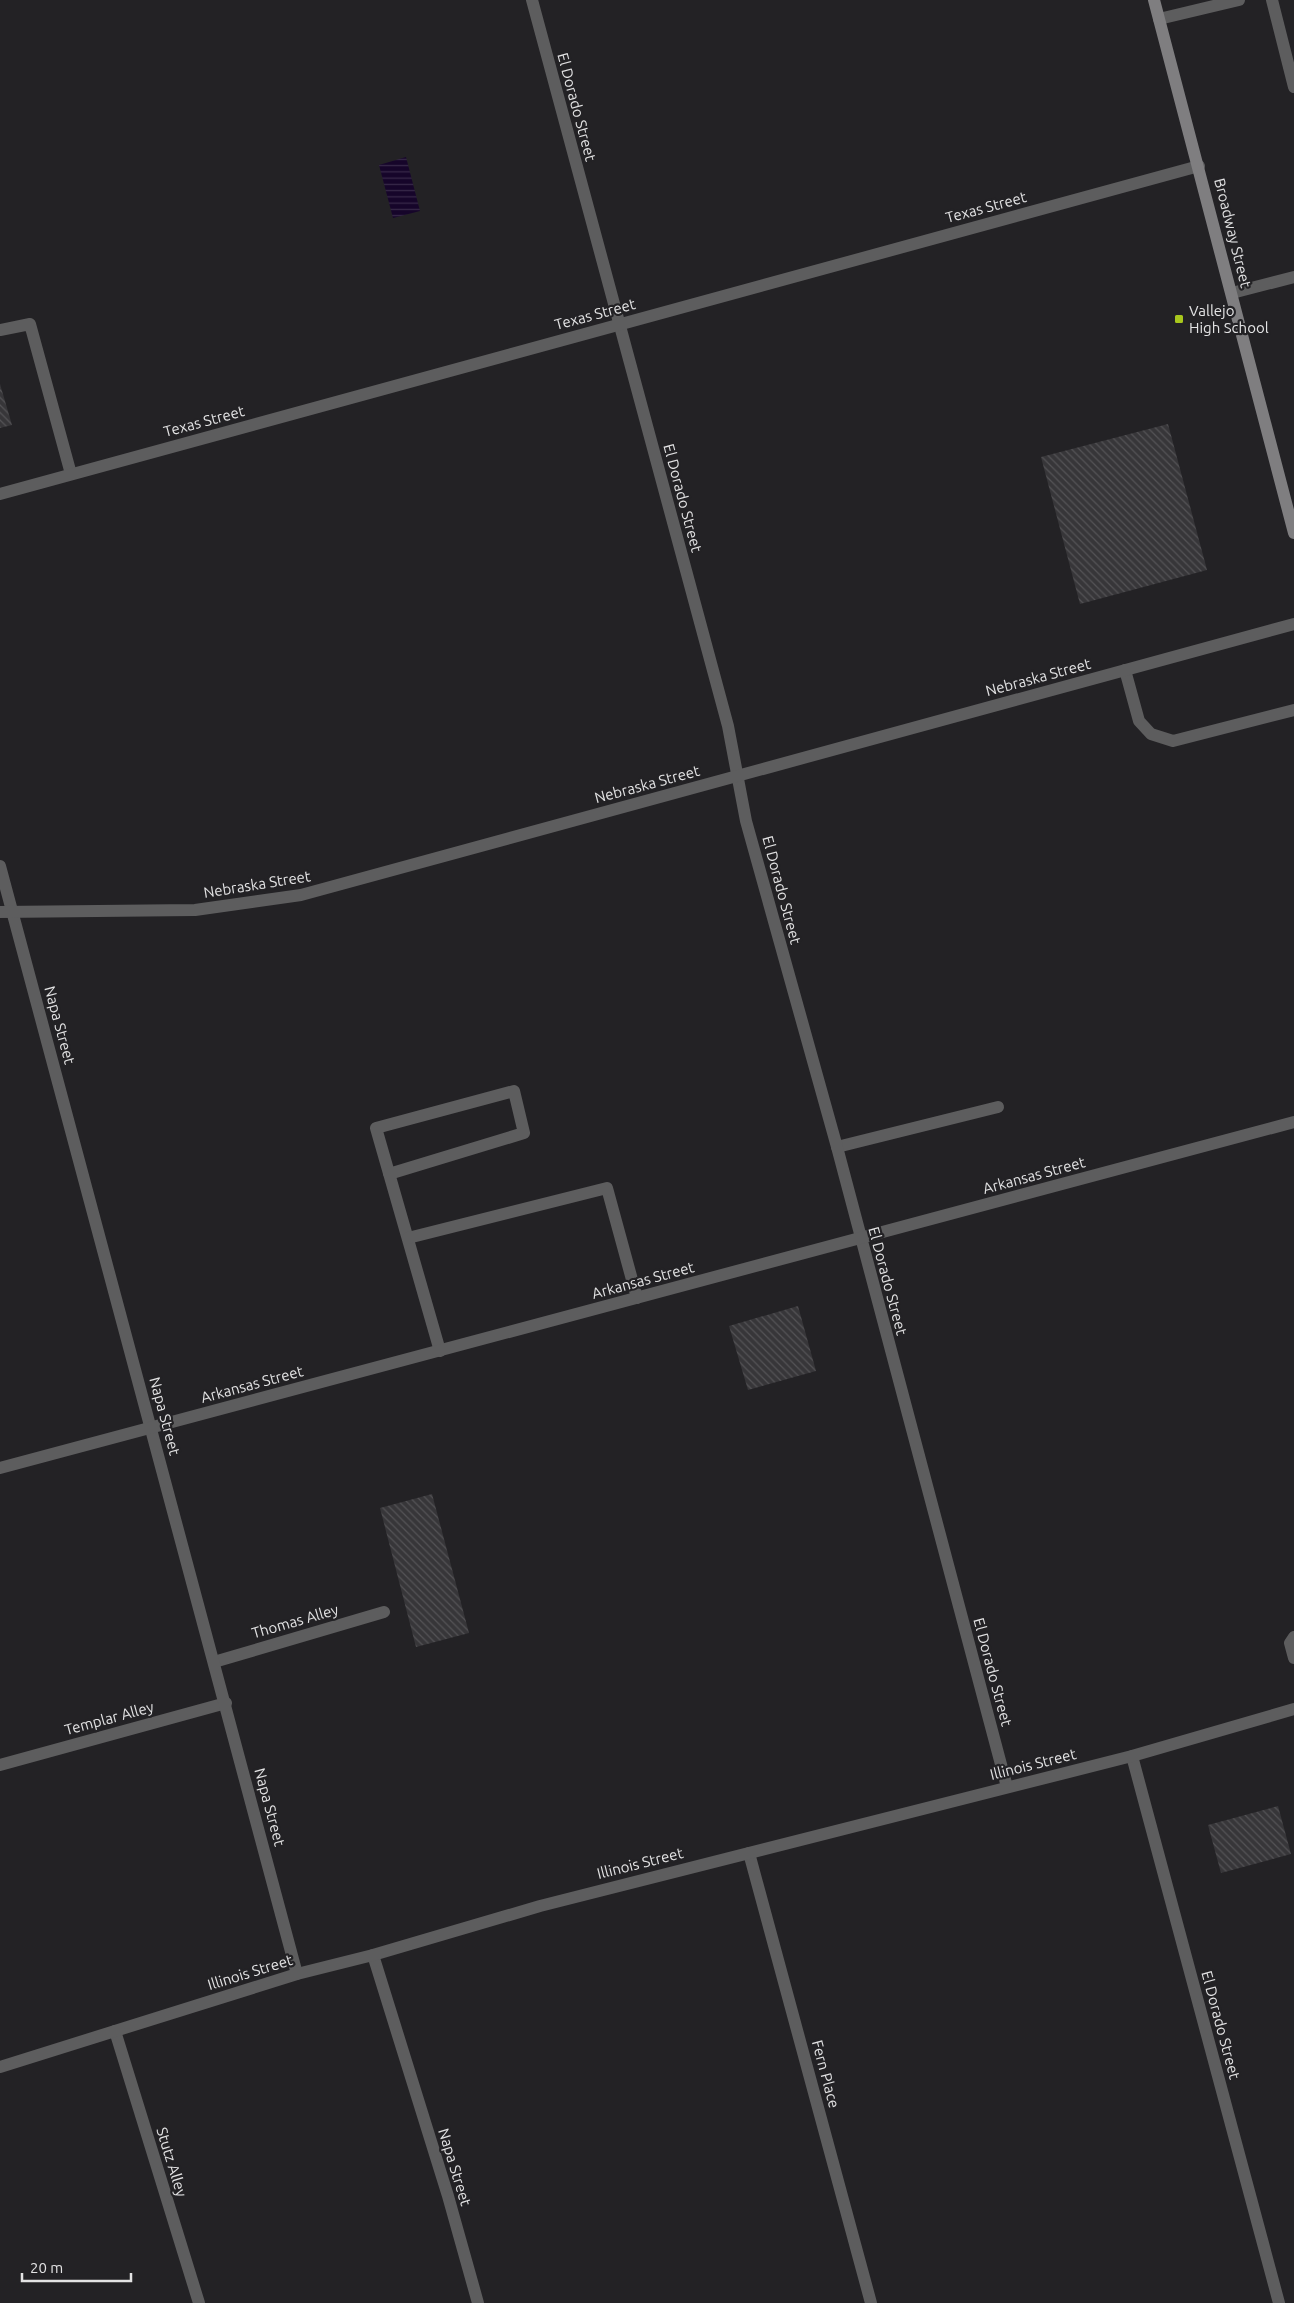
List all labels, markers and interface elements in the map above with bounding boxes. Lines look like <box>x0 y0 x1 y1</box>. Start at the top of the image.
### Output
street label: El Dorado Street <box>554 51 600 163</box>
street label: Broadway Street <box>1211 176 1255 290</box>
street label: Texas Street <box>944 188 1028 226</box>
street label: Texas Street <box>553 295 637 333</box>
place label: Vallejo High School <box>1189 302 1269 336</box>
marker: Vallejo High School <box>1173 313 1185 325</box>
street label: Texas Street <box>162 402 246 440</box>
street label: El Dorado Street <box>660 442 706 554</box>
street label: Nebraska Street <box>984 655 1093 699</box>
street label: Nebraska Street <box>593 762 702 806</box>
street label: El Dorado Street <box>759 834 805 946</box>
street label: Nebraska Street <box>202 867 312 901</box>
street label: Napa Street <box>41 984 79 1066</box>
street label: Arkansas Street <box>981 1153 1087 1197</box>
street label: El Dorado Street <box>865 1225 911 1337</box>
street label: Arkansas Street <box>590 1258 696 1302</box>
street label: Arkansas Street <box>199 1362 305 1406</box>
street label: Napa Street <box>146 1375 184 1457</box>
street label: Thomas Alley <box>250 1601 340 1641</box>
street label: El Dorado Street <box>970 1616 1016 1728</box>
street label: Templar Alley <box>63 1698 155 1738</box>
street label: Illinois Street <box>988 1745 1078 1783</box>
street label: Napa Street <box>251 1766 289 1848</box>
street label: Illinois Street <box>595 1844 685 1882</box>
street label: Illinois Street <box>205 1951 295 1993</box>
street label: El Dorado Street <box>1198 1969 1244 2081</box>
street label: Fern Place <box>809 2038 843 2110</box>
street label: Stutz Alley <box>153 2125 191 2199</box>
street label: Napa Street <box>435 2126 475 2208</box>
scale bar <box>22 2250 131 2282</box>
text: 20 m <box>30 2259 63 2276</box>

